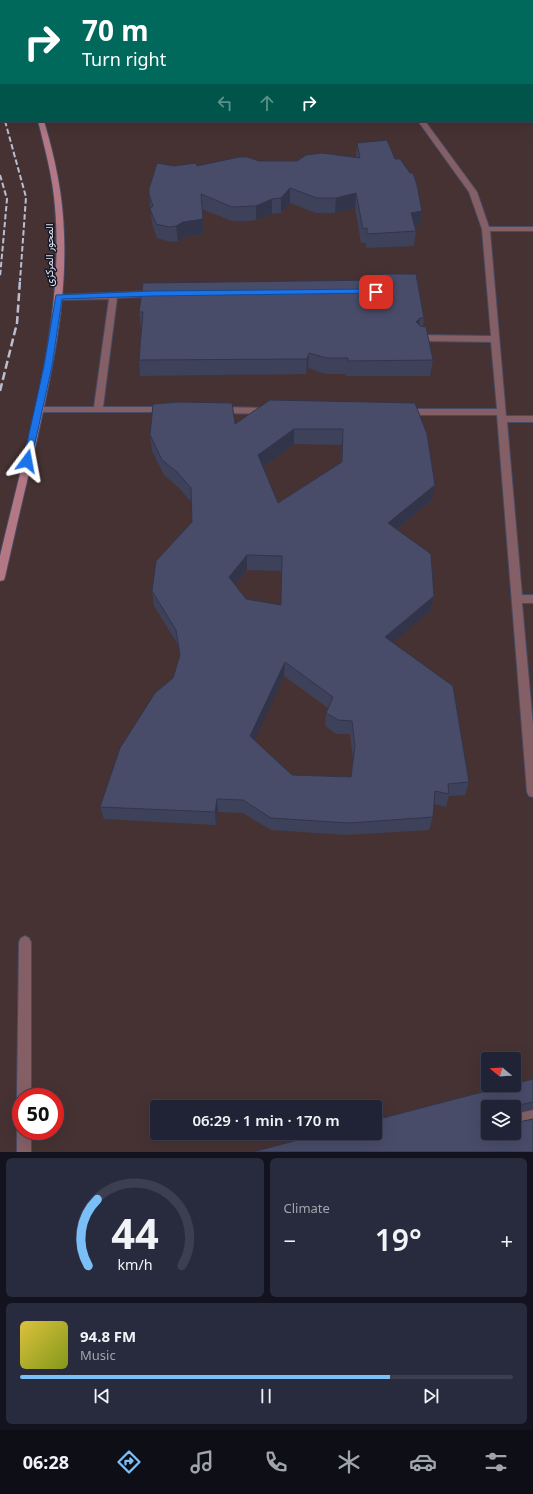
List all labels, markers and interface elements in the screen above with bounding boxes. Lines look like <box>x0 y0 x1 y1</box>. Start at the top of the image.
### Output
text: 70 m <box>82 11 149 49</box>
icon: right <box>16 16 68 68</box>
text: Turn right <box>82 47 166 71</box>
icon: left <box>214 92 236 114</box>
icon: ahead <box>256 92 278 114</box>
icon: right <box>298 92 320 114</box>
street label: المحور المركزى <box>41 223 56 287</box>
pin <box>359 275 393 309</box>
icon: arrive <box>365 281 387 303</box>
position arrow <box>6 440 48 482</box>
north arrow <box>481 1052 521 1092</box>
map controls <box>481 1052 521 1140</box>
speed limit sign: 50 <box>12 1088 64 1140</box>
button: layers <box>481 1100 521 1140</box>
text: 06:29 · 1 min · 170 m <box>192 1110 340 1130</box>
text: Climate <box>284 1199 330 1217</box>
text: 44 <box>111 1204 159 1260</box>
text: 19° <box>375 1219 422 1260</box>
text: − <box>284 1225 296 1255</box>
text: + <box>500 1225 513 1255</box>
text: km/h <box>117 1254 152 1273</box>
text: 94.8 FM <box>80 1326 136 1346</box>
text: Music <box>80 1346 116 1364</box>
icon: previous <box>91 1385 113 1407</box>
icon: pause <box>255 1385 277 1407</box>
icon: next <box>420 1385 442 1407</box>
icon: directions <box>115 1448 143 1476</box>
icon: music <box>188 1448 216 1476</box>
icon: phone <box>262 1448 290 1476</box>
icon: climate <box>335 1448 363 1476</box>
icon: car <box>409 1448 437 1476</box>
icon: filters <box>482 1448 510 1476</box>
text: 06:28 <box>23 1450 69 1474</box>

